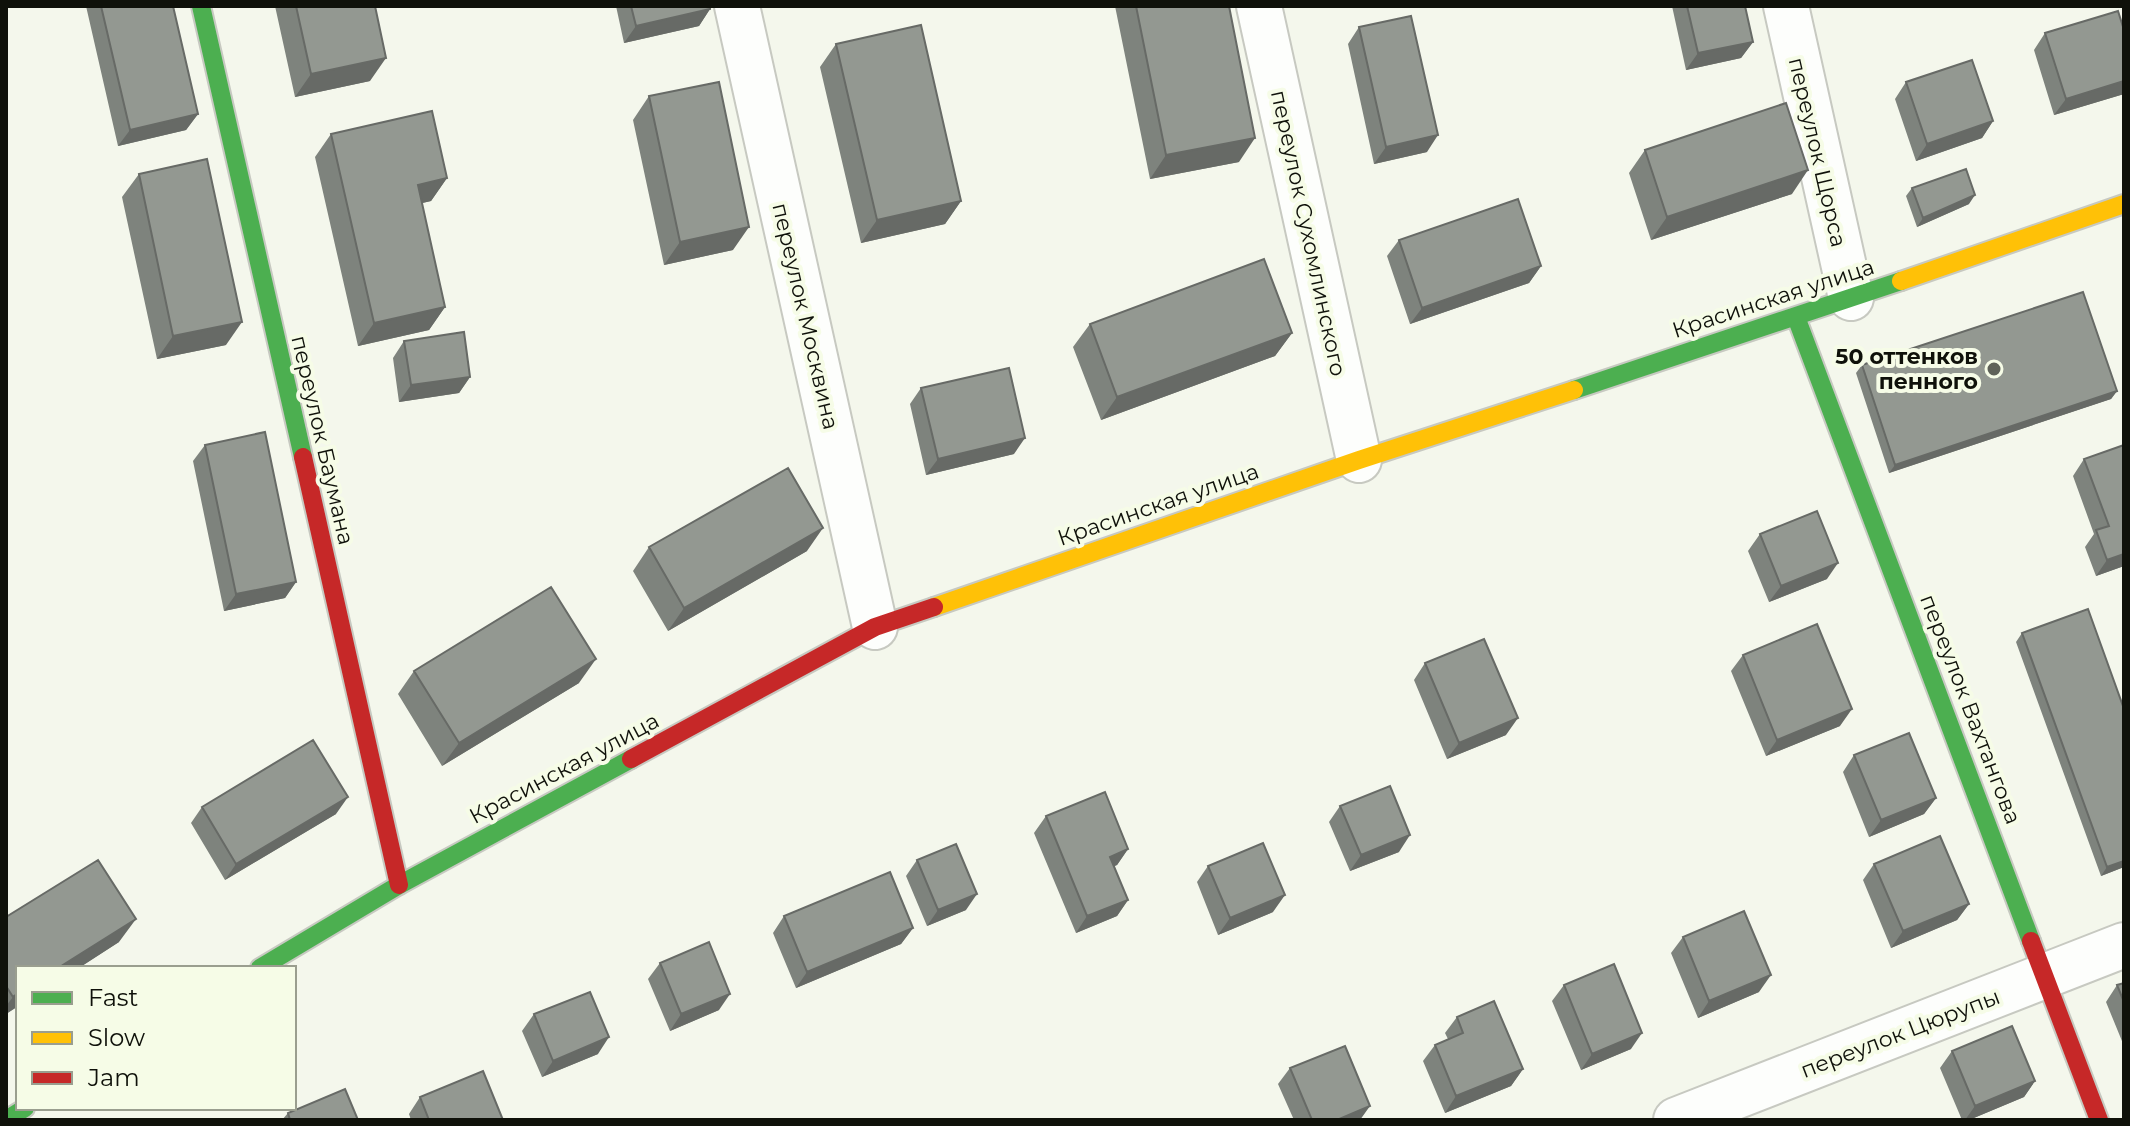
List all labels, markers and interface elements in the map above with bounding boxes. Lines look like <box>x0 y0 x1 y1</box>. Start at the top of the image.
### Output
street label: переулок Щорса <box>1783 55 1852 249</box>
street label: переулок Сухомлинского <box>1265 88 1352 379</box>
street label: переулок Москвина <box>766 200 845 432</box>
street label: Красинская улица <box>1669 253 1878 344</box>
street label: переулок Баумана <box>285 333 360 547</box>
place label: 50 оттенков пенного <box>1835 343 1978 395</box>
marker: 50 оттенков пенного <box>1985 360 2003 378</box>
street label: Красинская улица <box>1054 457 1262 552</box>
street label: переулок Вахтангова <box>1914 590 2027 828</box>
street label: Красинская улица <box>465 707 664 830</box>
legend <box>16 966 296 1110</box>
text: Fast <box>88 983 139 1012</box>
street label: переулок Цюрупы <box>1797 983 2004 1084</box>
text: Slow <box>88 1023 145 1052</box>
text: Jam <box>87 1063 140 1092</box>

